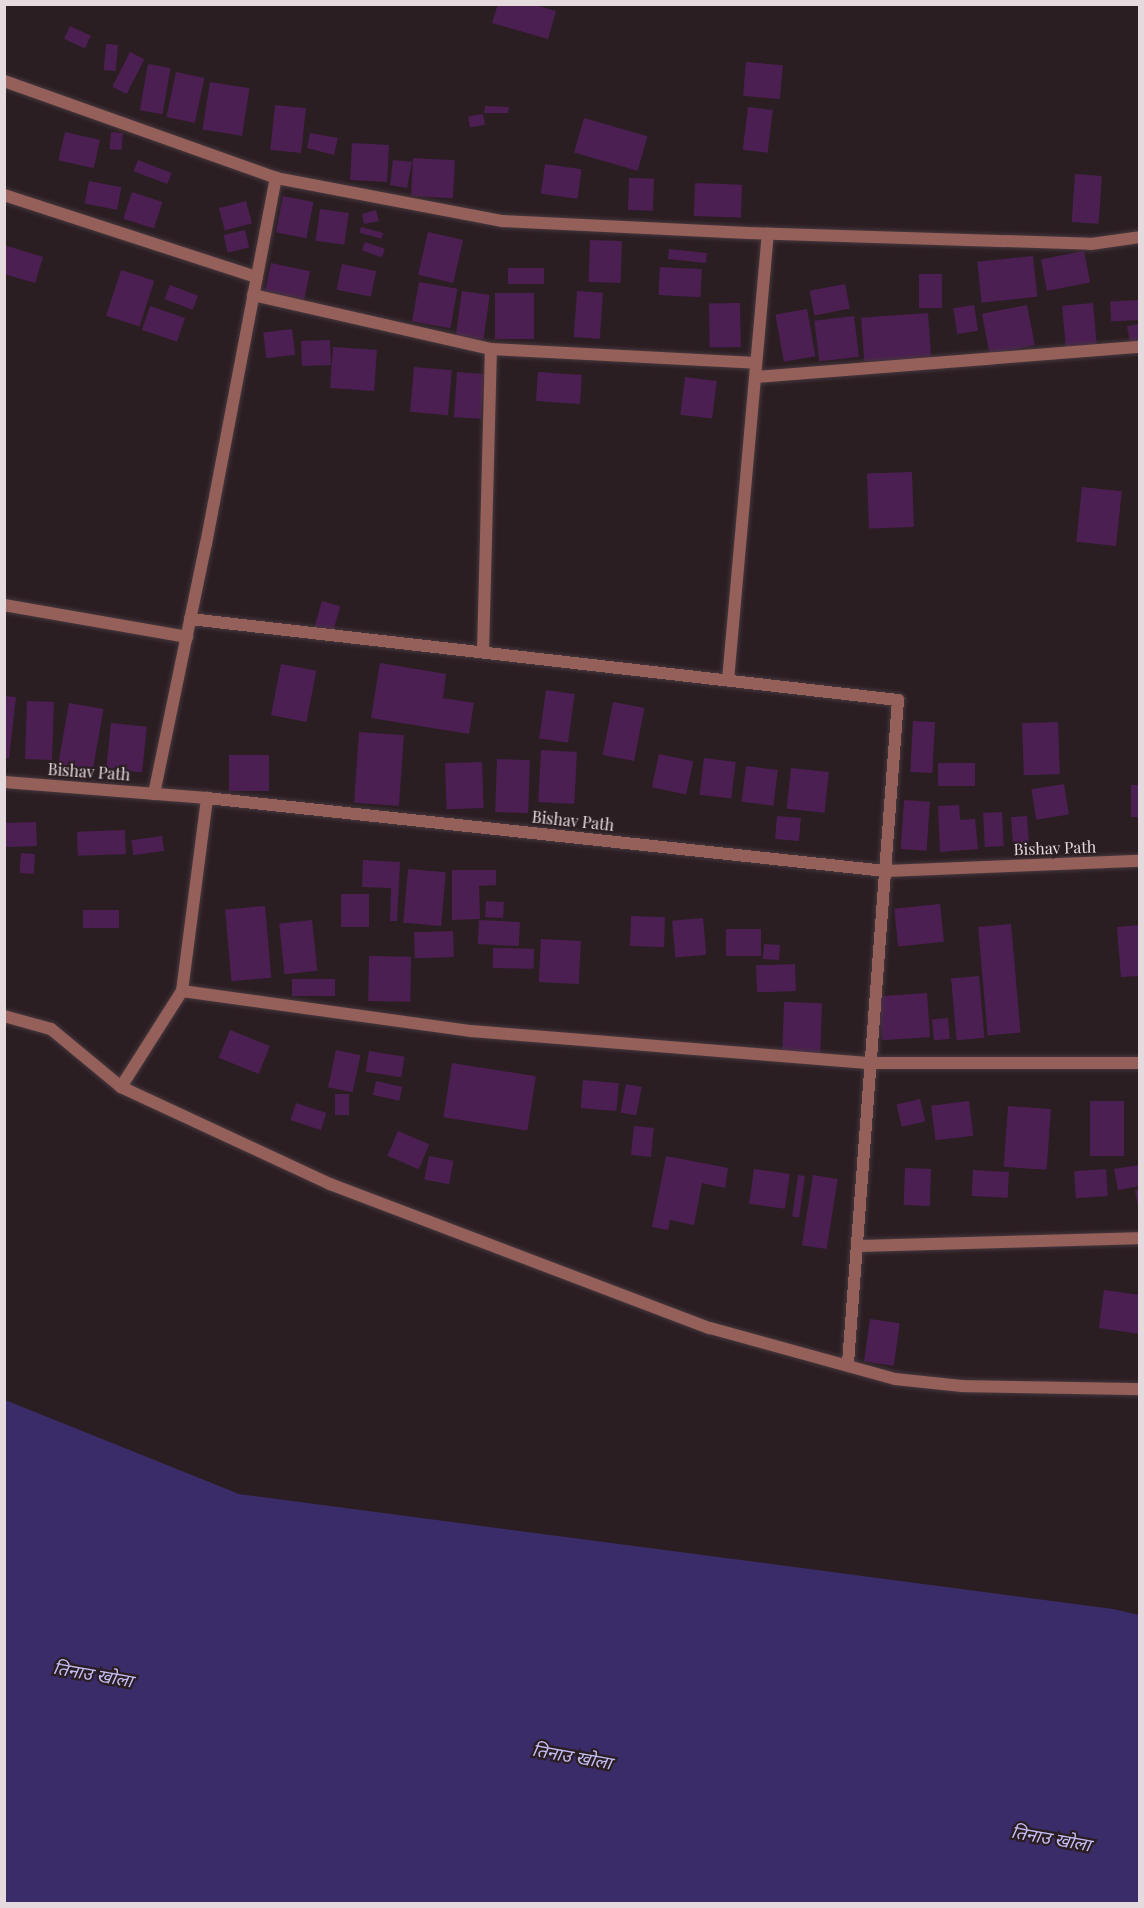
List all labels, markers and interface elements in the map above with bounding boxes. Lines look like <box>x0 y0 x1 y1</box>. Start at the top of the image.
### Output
street label: Bishav Path <box>47 760 131 784</box>
street label: Bishav Path <box>531 807 615 835</box>
street label: Bishav Path <box>1013 837 1097 859</box>
water label: तिनाउ खोला <box>52 1656 134 1692</box>
water label: तिनाउ खोला <box>531 1738 613 1774</box>
water label: तिनाउ खोला <box>1010 1820 1092 1856</box>

